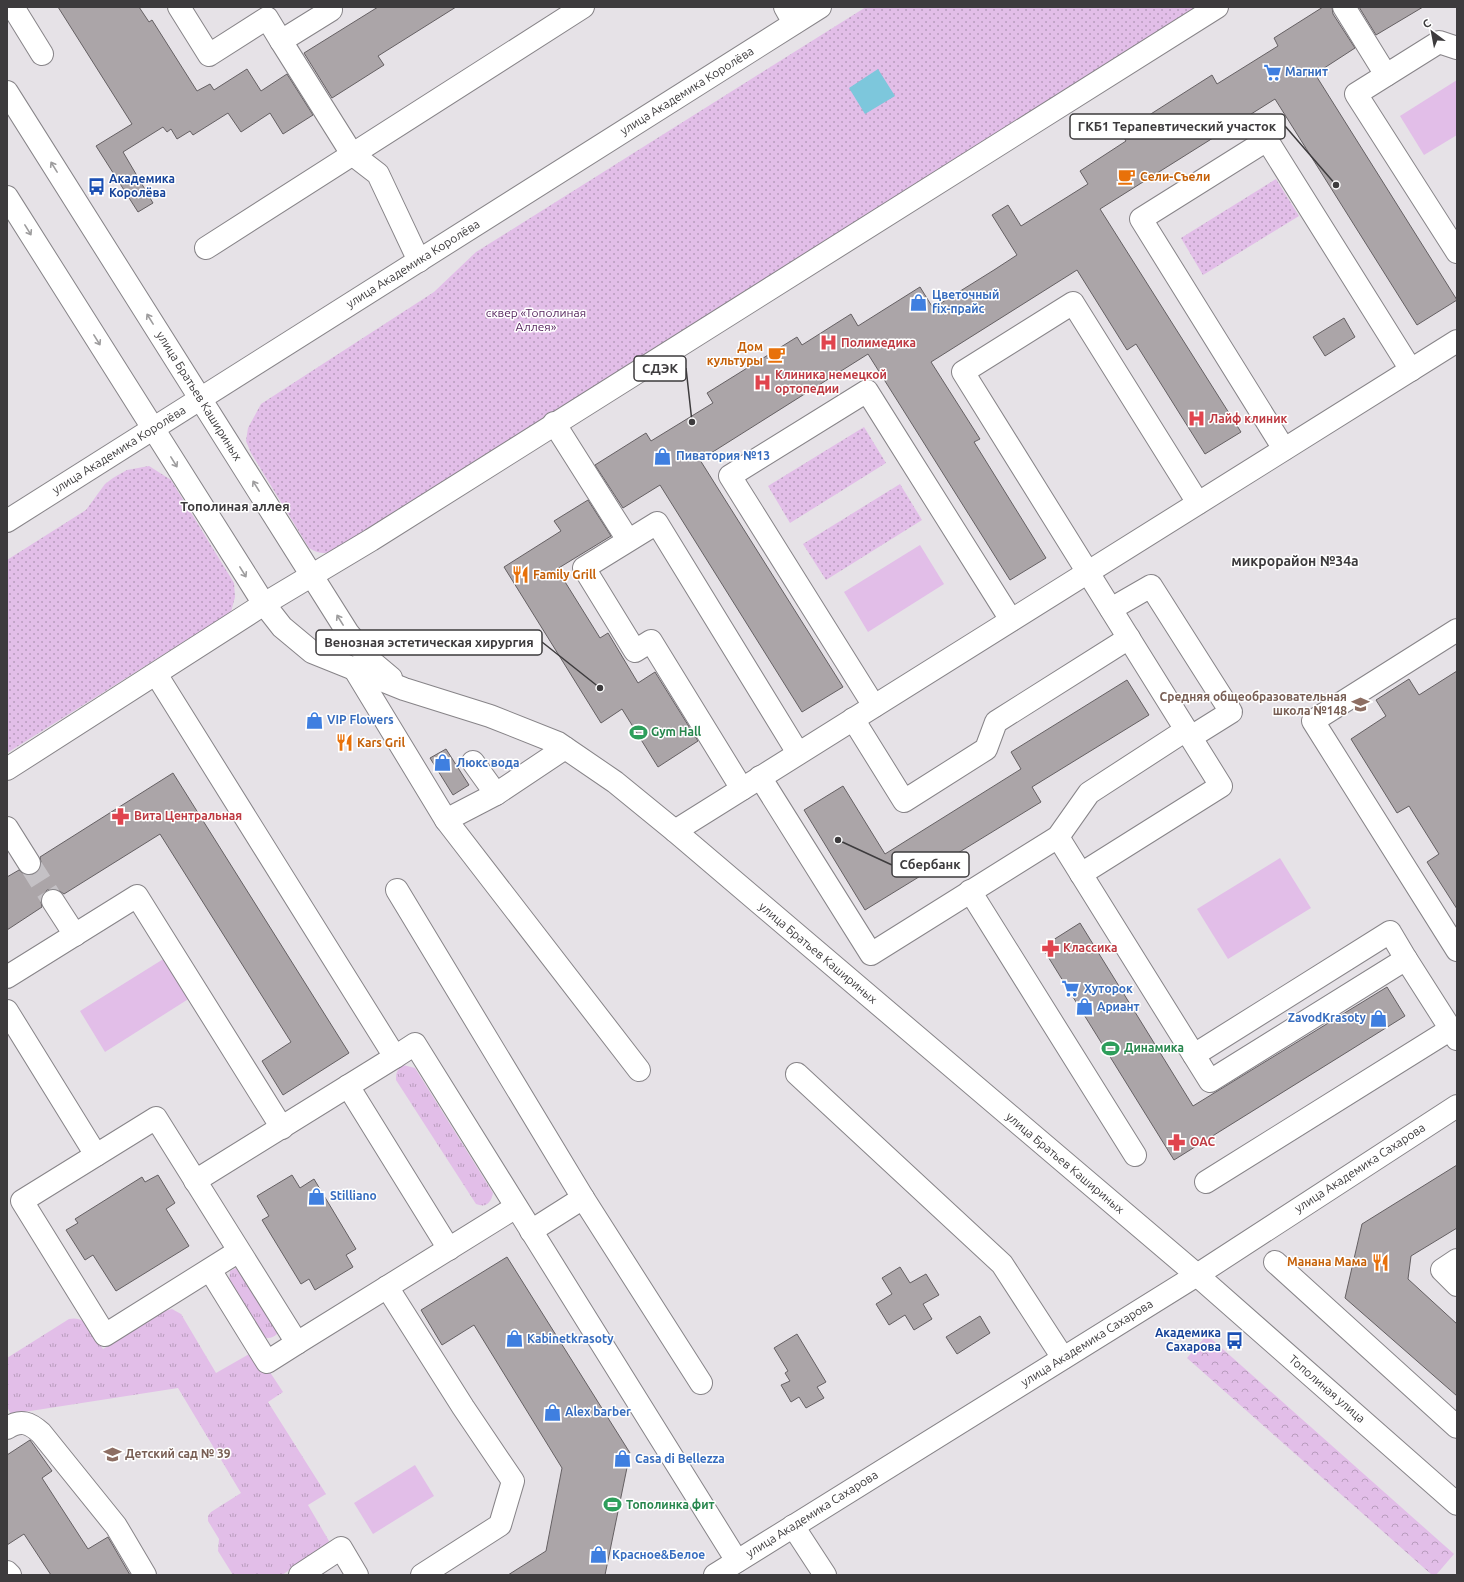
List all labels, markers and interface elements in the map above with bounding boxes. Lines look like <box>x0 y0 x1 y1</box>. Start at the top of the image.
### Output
north arrow <box>1412 12 1452 52</box>
text: С <box>1421 17 1433 30</box>
street label: улица Академика Королёва <box>618 44 756 137</box>
supermarket icon: Магнит <box>1262 62 1282 82</box>
place label: Магнит <box>1285 65 1328 78</box>
callout: ГКБ1 Терапевтический участок <box>1070 114 1285 139</box>
text: ГКБ1 Терапевтический участок <box>1078 119 1277 133</box>
one-way arrow <box>50 161 58 172</box>
cafe icon: Сели-Съели <box>1117 167 1137 187</box>
place label: Сели-Съели <box>1140 170 1210 183</box>
place label: Академика Королёва <box>109 172 175 199</box>
bus stop icon: Академика Королёва <box>86 176 106 196</box>
street label: улица Академика Королёва <box>344 217 482 310</box>
one-way arrow <box>24 224 32 236</box>
place label: Цветочный fix-прайс <box>932 288 999 315</box>
shop icon: Цветочный fix-прайс <box>909 292 929 312</box>
park label: сквер «Тополиная Аллея» <box>486 306 586 333</box>
one-way arrow <box>146 314 154 325</box>
street label: улица Братьев Кашириных <box>154 329 245 463</box>
hospital icon: Полимедика <box>818 333 838 353</box>
one-way arrow <box>93 334 101 346</box>
place label: Полимедика <box>841 336 916 349</box>
place label: Дом культуры <box>707 340 763 367</box>
cafe icon: Дом культуры <box>766 344 786 364</box>
callout: СДЭК <box>634 356 686 381</box>
text: СДЭК <box>642 361 678 375</box>
place label: Клиника немецкой ортопедии <box>775 368 887 395</box>
hospital icon: Клиника немецкой ортопедии <box>752 372 772 392</box>
street label: улица Академика Королёва <box>50 403 188 496</box>
hospital icon: Лайф клиник <box>1186 409 1206 429</box>
place label: Лайф клиник <box>1209 412 1288 425</box>
shop icon: Пиватория №13 <box>653 446 673 466</box>
place label: Пиватория №13 <box>676 449 770 462</box>
one-way arrow <box>170 456 178 467</box>
one-way arrow <box>252 481 260 492</box>
district label: Тополиная аллея <box>180 499 290 513</box>
district label: микрорайон №34а <box>1231 553 1359 569</box>
restaurant icon: Family Grill <box>510 565 530 585</box>
one-way arrow <box>240 566 248 578</box>
place label: Family Grill <box>533 568 597 581</box>
one-way arrow <box>336 615 344 626</box>
callout: Венозная эстетическая хирургия <box>316 630 542 655</box>
text: Венозная эстетическая хирургия <box>324 635 534 649</box>
place label: Средняя общеобразовательная школа №148 <box>1160 690 1347 717</box>
school or university icon: Средняя общеобразовательная школа №148 <box>1350 694 1370 714</box>
shop icon: VIP Flowers <box>304 710 324 730</box>
place label: VIP Flowers <box>327 713 394 726</box>
sports icon: Gym Hall <box>628 722 648 742</box>
place label: Gym Hall <box>651 725 702 738</box>
restaurant icon: Kars Gril <box>334 733 354 753</box>
place label: Kars Gril <box>357 736 405 749</box>
shop icon: Люкс вода <box>433 753 453 773</box>
place label: Люкс вода <box>456 756 519 769</box>
pharmacy icon: Вита Центральная <box>111 806 131 826</box>
place label: Вита Центральная <box>134 809 242 822</box>
callout: Сбербанк <box>892 852 969 877</box>
text: Сбербанк <box>899 857 961 871</box>
street label: улица Братьев Кашириных <box>757 899 880 1006</box>
pharmacy icon: Классика <box>1040 938 1060 958</box>
place label: Классика <box>1063 941 1118 954</box>
supermarket icon: Хуторок <box>1061 979 1081 999</box>
place label: Хуторок <box>1084 982 1133 995</box>
shop icon: Ариант <box>1074 997 1094 1017</box>
place label: Ариант <box>1097 1000 1140 1013</box>
shop icon: ZavodKrasoty <box>1369 1008 1389 1028</box>
place label: ZavodKrasoty <box>1288 1011 1367 1024</box>
sports icon: Динамика <box>1101 1038 1121 1058</box>
place label: Динамика <box>1124 1041 1184 1054</box>
street label: улица Братьев Кашириных <box>1004 1109 1127 1216</box>
street label: улица Академика Сахарова <box>1292 1120 1427 1215</box>
pharmacy icon: ОАС <box>1167 1132 1187 1152</box>
place label: ОАС <box>1190 1135 1215 1148</box>
shop icon: Stilliano <box>307 1186 327 1206</box>
place label: Stilliano <box>330 1189 377 1202</box>
restaurant icon: Манана Мама <box>1370 1252 1390 1272</box>
place label: Манана Мама <box>1287 1255 1367 1268</box>
street label: улица Академика Сахарова <box>1018 1297 1155 1389</box>
place label: Академика Сахарова <box>1155 1326 1221 1353</box>
shop icon: Kabinetkrasoty <box>504 1329 524 1349</box>
bus stop icon: Академика Сахарова <box>1224 1330 1244 1350</box>
place label: Kabinetkrasoty <box>527 1332 614 1345</box>
street label: Тополиная улица <box>1287 1352 1368 1425</box>
shop icon: Alex barber <box>542 1402 562 1422</box>
place label: Alex barber <box>565 1405 631 1418</box>
school or university icon: Детский сад № 39 <box>102 1444 122 1464</box>
place label: Детский сад № 39 <box>125 1447 231 1460</box>
shop icon: Casa di Bellezza <box>612 1449 632 1469</box>
place label: Casa di Bellezza <box>635 1452 725 1465</box>
street label: улица Академика Сахарова <box>743 1468 880 1560</box>
sports icon: Тополинка фит <box>603 1495 623 1515</box>
place label: Тополинка фит <box>626 1498 715 1511</box>
shop icon: Красное&Белое <box>589 1545 609 1565</box>
place label: Красное&Белое <box>612 1548 705 1561</box>

